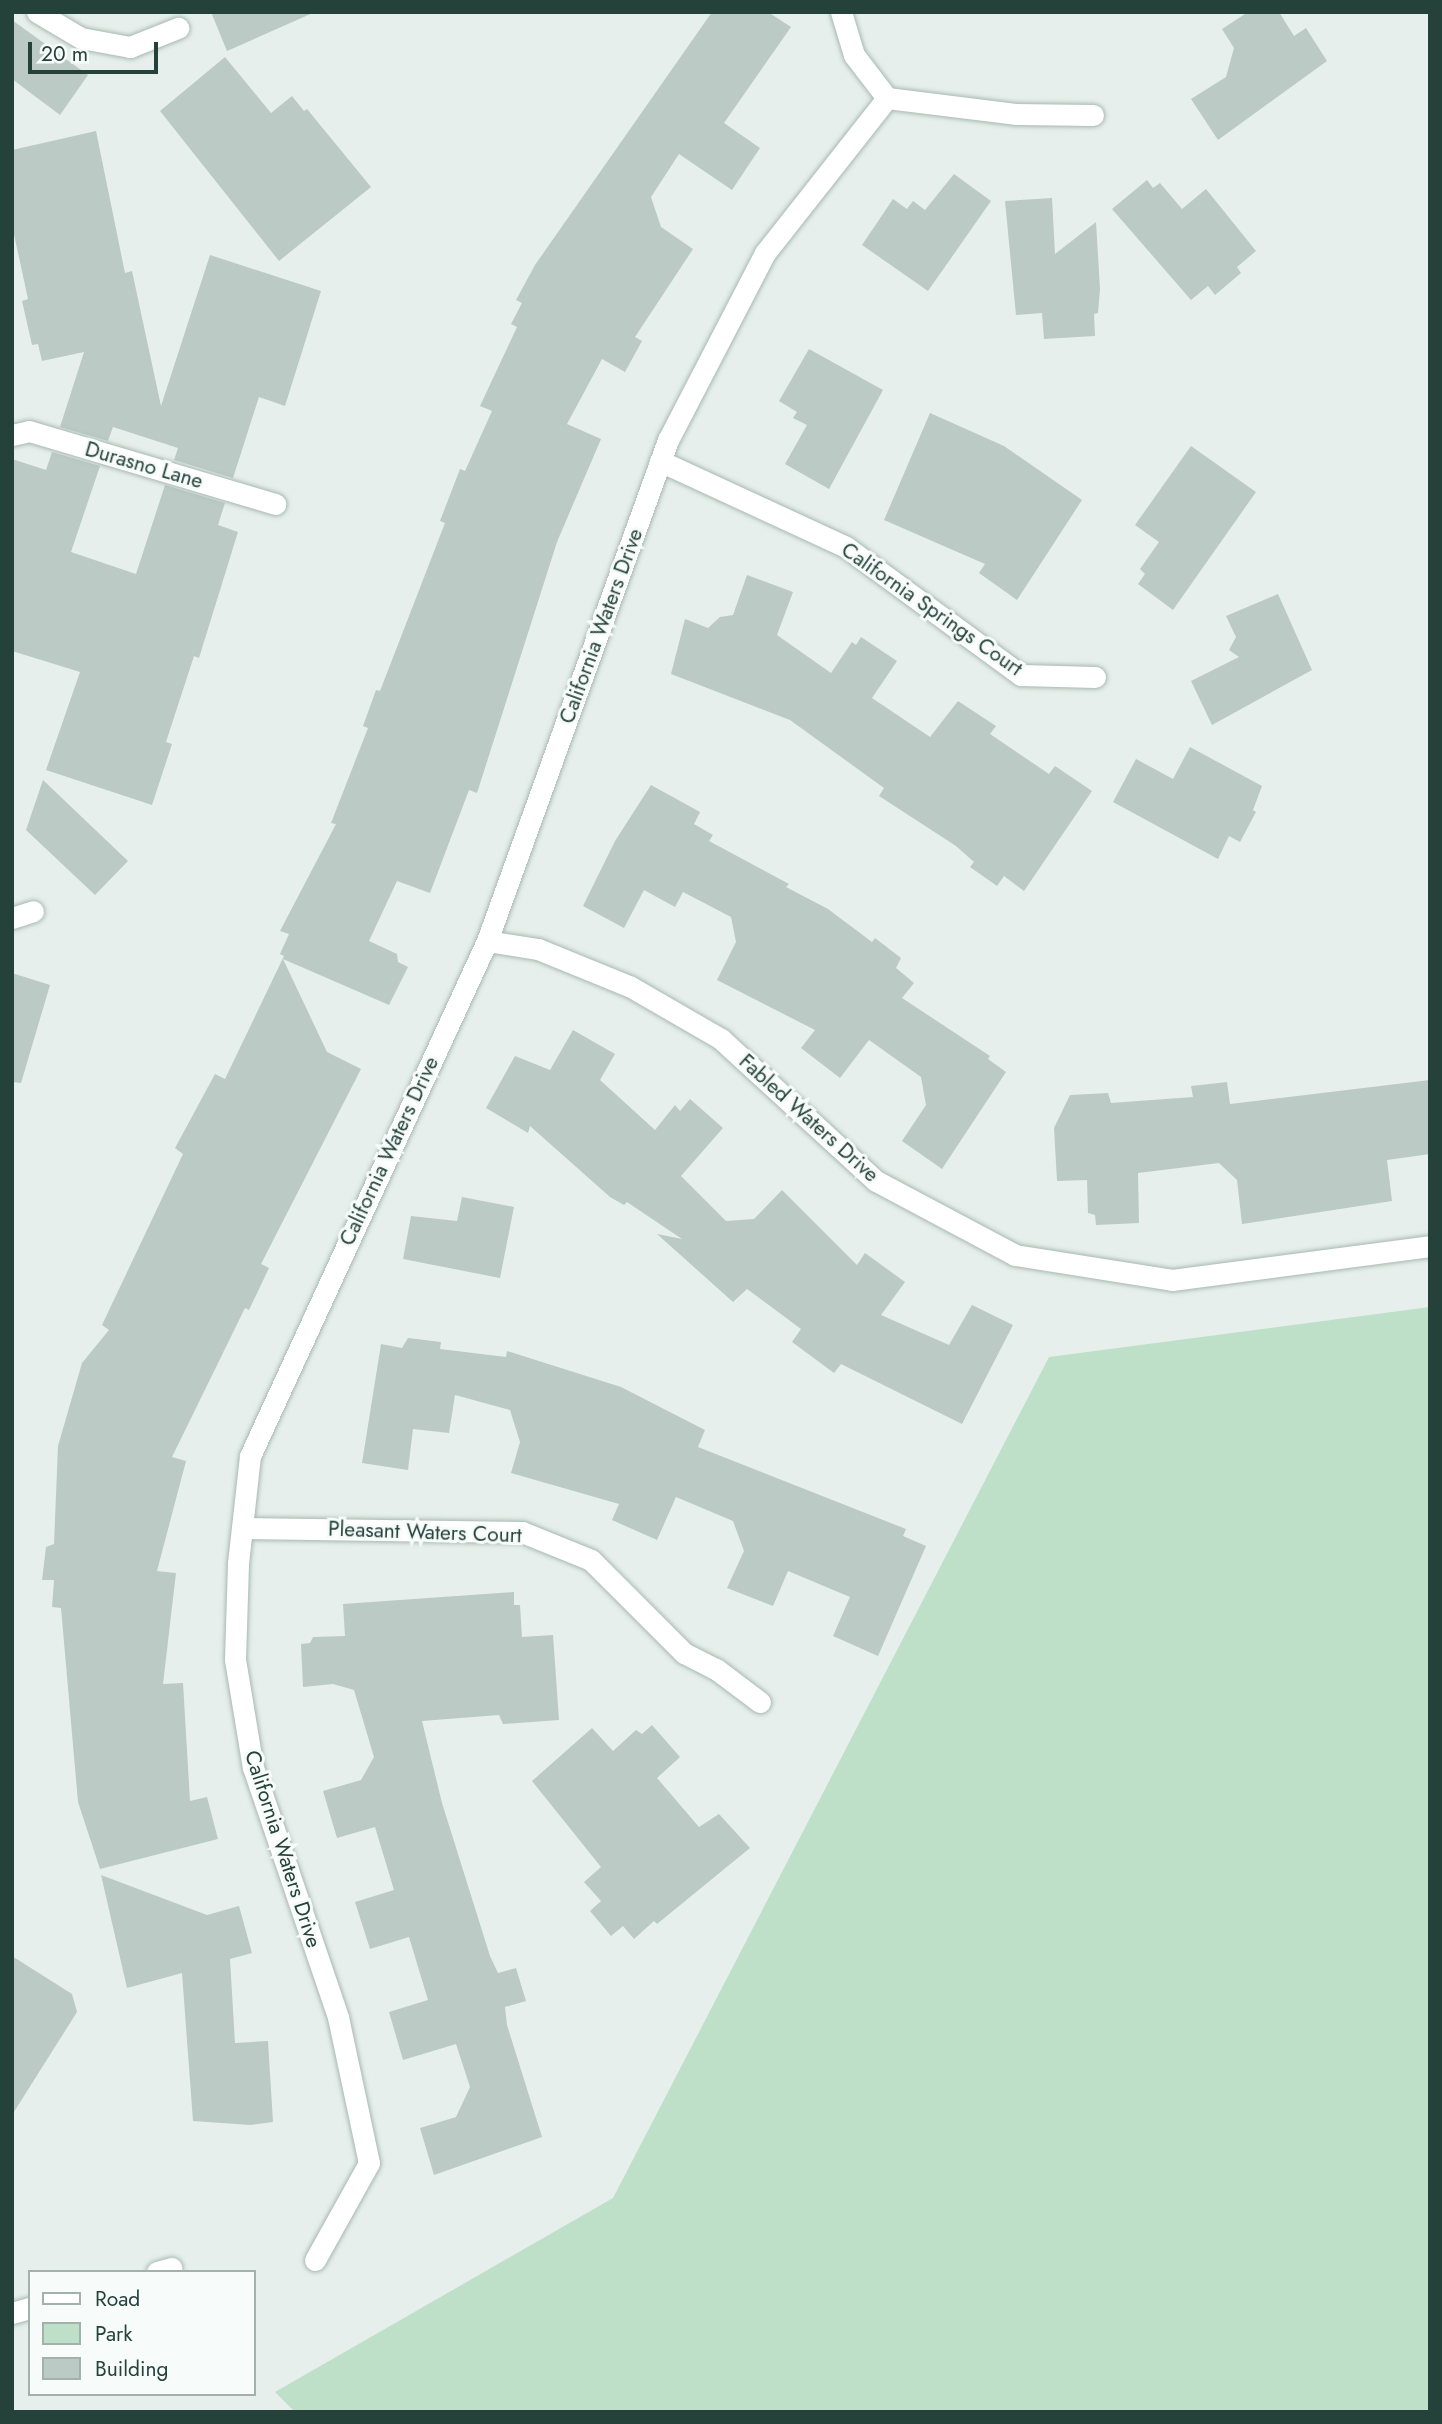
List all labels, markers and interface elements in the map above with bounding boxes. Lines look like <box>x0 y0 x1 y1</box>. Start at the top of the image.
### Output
scale bar <box>32 28 161 72</box>
text: 20 m <box>41 39 88 69</box>
street label: Durasno Lane <box>82 436 206 494</box>
street label: California Waters Drive <box>554 525 648 727</box>
street label: California Springs Court <box>837 537 1027 681</box>
street label: Fabled Waters Drive <box>734 1049 884 1187</box>
street label: California Waters Drive <box>334 1052 444 1250</box>
street label: Pleasant Waters Court <box>328 1516 522 1548</box>
street label: California Waters Drive <box>239 1747 327 1951</box>
legend <box>28 2270 256 2396</box>
text: Road <box>95 2284 140 2314</box>
text: Park <box>95 2319 132 2349</box>
text: Building <box>95 2354 168 2384</box>

